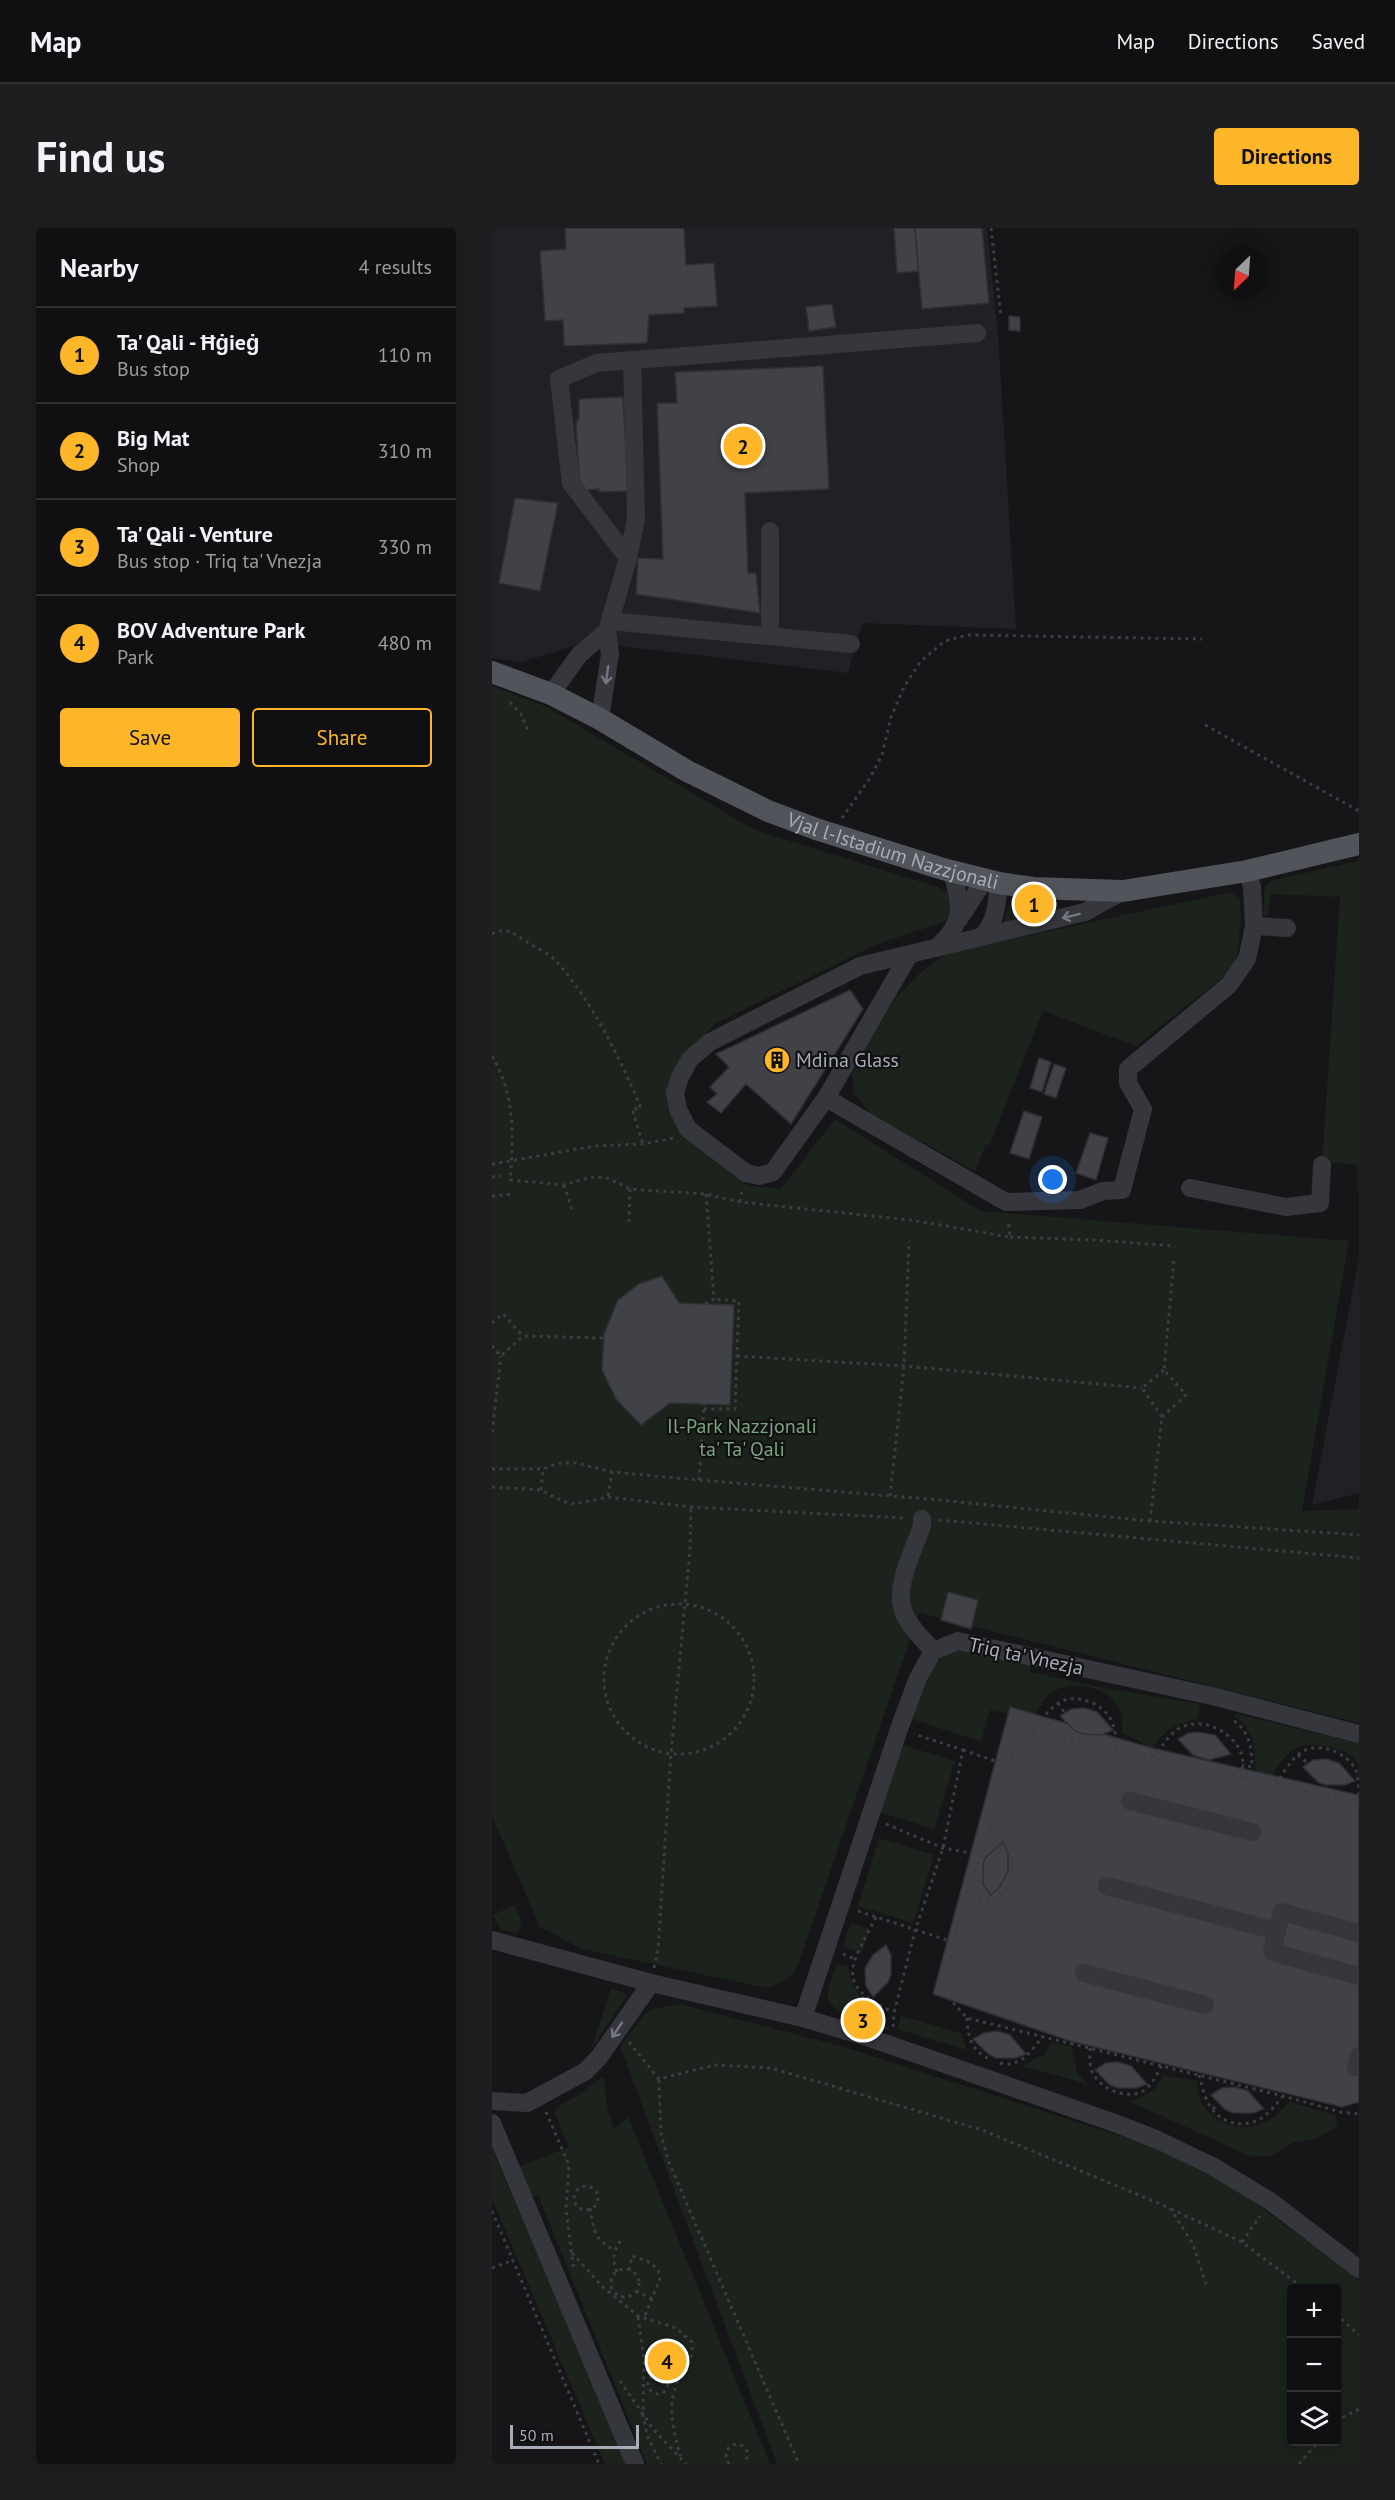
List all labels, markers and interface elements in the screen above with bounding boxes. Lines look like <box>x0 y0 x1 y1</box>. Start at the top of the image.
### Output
text: Map <box>30 23 81 60</box>
text: Map <box>1116 28 1155 55</box>
text: Directions <box>1188 28 1279 55</box>
text: Saved <box>1312 28 1365 55</box>
button: Directions <box>1214 128 1359 185</box>
text: Find us <box>36 129 165 184</box>
north arrow <box>1215 246 1269 300</box>
text: Nearby <box>60 251 138 284</box>
text: 4 results <box>359 254 432 280</box>
text: Ta' Qali - Ħġieġ <box>117 328 259 356</box>
text: 1 <box>74 342 85 368</box>
text: 110 m <box>378 342 432 368</box>
text: Bus stop <box>117 356 190 382</box>
text: Big Mat <box>117 424 189 452</box>
pin: 2 <box>724 424 762 468</box>
text: 2 <box>74 438 85 464</box>
text: 310 m <box>378 438 432 464</box>
text: Shop <box>117 452 160 478</box>
text: Ta' Qali - Venture <box>117 520 273 548</box>
text: 3 <box>74 534 85 560</box>
text: 330 m <box>378 534 432 560</box>
text: Bus stop · Triq ta' Vnezja <box>117 548 322 574</box>
text: BOV Adventure Park <box>117 616 305 644</box>
text: 4 <box>74 630 85 656</box>
text: 480 m <box>378 630 432 656</box>
text: Park <box>117 644 154 670</box>
one-way arrow <box>601 664 612 684</box>
button: Save <box>60 708 240 767</box>
button: Share <box>252 708 432 767</box>
street label: Vjal l-Istadium Nazzjonali <box>783 806 1001 895</box>
pin: 1 <box>1014 882 1054 926</box>
one-way arrow <box>1062 910 1081 922</box>
building icon: Mdina Glass <box>762 1045 792 1075</box>
place label: Mdina Glass <box>796 1047 899 1073</box>
your location <box>1038 1165 1067 1194</box>
park label: Il-Park Nazzjonali ta' Ta' Qali <box>667 1413 817 1462</box>
street label: Triq ta' Vnezja <box>966 1631 1086 1681</box>
pin: 3 <box>844 1998 883 2042</box>
one-way arrow <box>611 2022 624 2039</box>
map controls <box>1287 2284 1341 2446</box>
button: + <box>1287 2284 1341 2338</box>
pin: 4 <box>648 2338 687 2384</box>
button: − <box>1287 2338 1341 2392</box>
button: layers <box>1287 2392 1341 2446</box>
scale bar <box>510 2422 639 2450</box>
text: 50 m <box>519 2425 554 2445</box>

